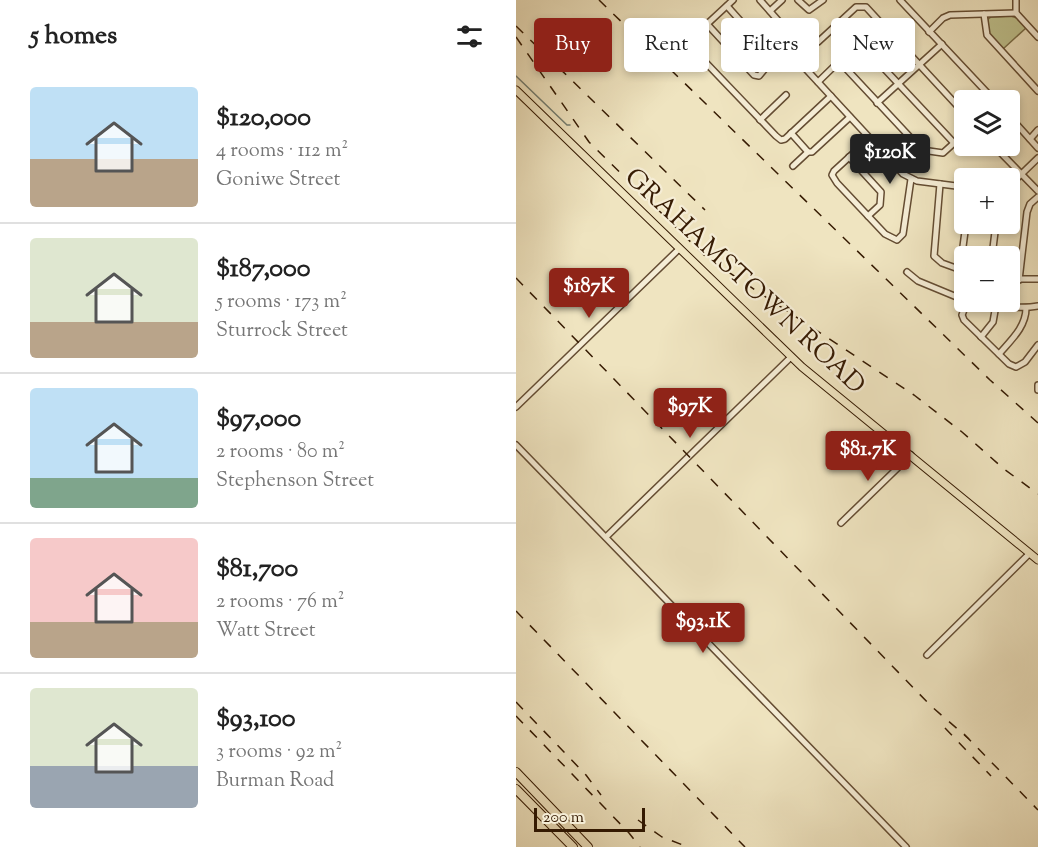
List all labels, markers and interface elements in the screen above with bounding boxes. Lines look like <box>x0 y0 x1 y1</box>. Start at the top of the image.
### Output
text: 5 homes <box>30 18 117 55</box>
chip: Buy <box>534 18 612 72</box>
chip: Rent <box>624 18 709 72</box>
chip: Filters <box>721 18 819 72</box>
chip: New <box>831 18 915 72</box>
icon: filters <box>453 20 486 53</box>
map controls <box>954 90 1020 312</box>
button: layers <box>954 90 1020 156</box>
text: $120,000 <box>216 100 311 137</box>
icon: home <box>78 111 150 183</box>
pin: $120K <box>848 134 932 185</box>
text: 4 rooms · 112 m² <box>216 137 348 166</box>
text: $120K <box>864 139 916 168</box>
street label: GRAHAMSTOWN ROAD <box>616 160 873 404</box>
text: Goniwe Street <box>216 166 340 195</box>
button: + <box>954 168 1020 234</box>
button: − <box>954 246 1020 312</box>
text: $187,000 <box>216 251 311 288</box>
icon: home <box>78 262 150 334</box>
pin: $187K <box>547 268 631 319</box>
text: $187K <box>563 273 615 302</box>
text: 5 rooms · 173 m² <box>216 288 347 317</box>
text: Sturrock Street <box>216 317 348 346</box>
pin: $97K <box>654 388 726 439</box>
text: $97K <box>668 393 712 422</box>
text: $97,000 <box>216 401 301 438</box>
icon: home <box>78 412 150 484</box>
pin: $81.7K <box>819 431 917 482</box>
text: $81.7K <box>840 436 897 465</box>
text: 2 rooms · 80 m² <box>216 438 345 467</box>
text: Stephenson Street <box>216 467 374 496</box>
text: $81,700 <box>216 551 298 588</box>
icon: home <box>78 562 150 634</box>
text: 2 rooms · 76 m² <box>216 588 344 617</box>
pin: $93.1K <box>654 603 752 654</box>
text: $93.1K <box>676 608 730 637</box>
text: Watt Street <box>216 617 316 646</box>
text: $93,100 <box>216 701 296 738</box>
icon: home <box>78 712 150 784</box>
text: 3 rooms · 92 m² <box>216 738 342 767</box>
text: Burman Road <box>216 767 334 796</box>
scale bar <box>534 805 645 832</box>
text: 200 m <box>543 807 584 830</box>

